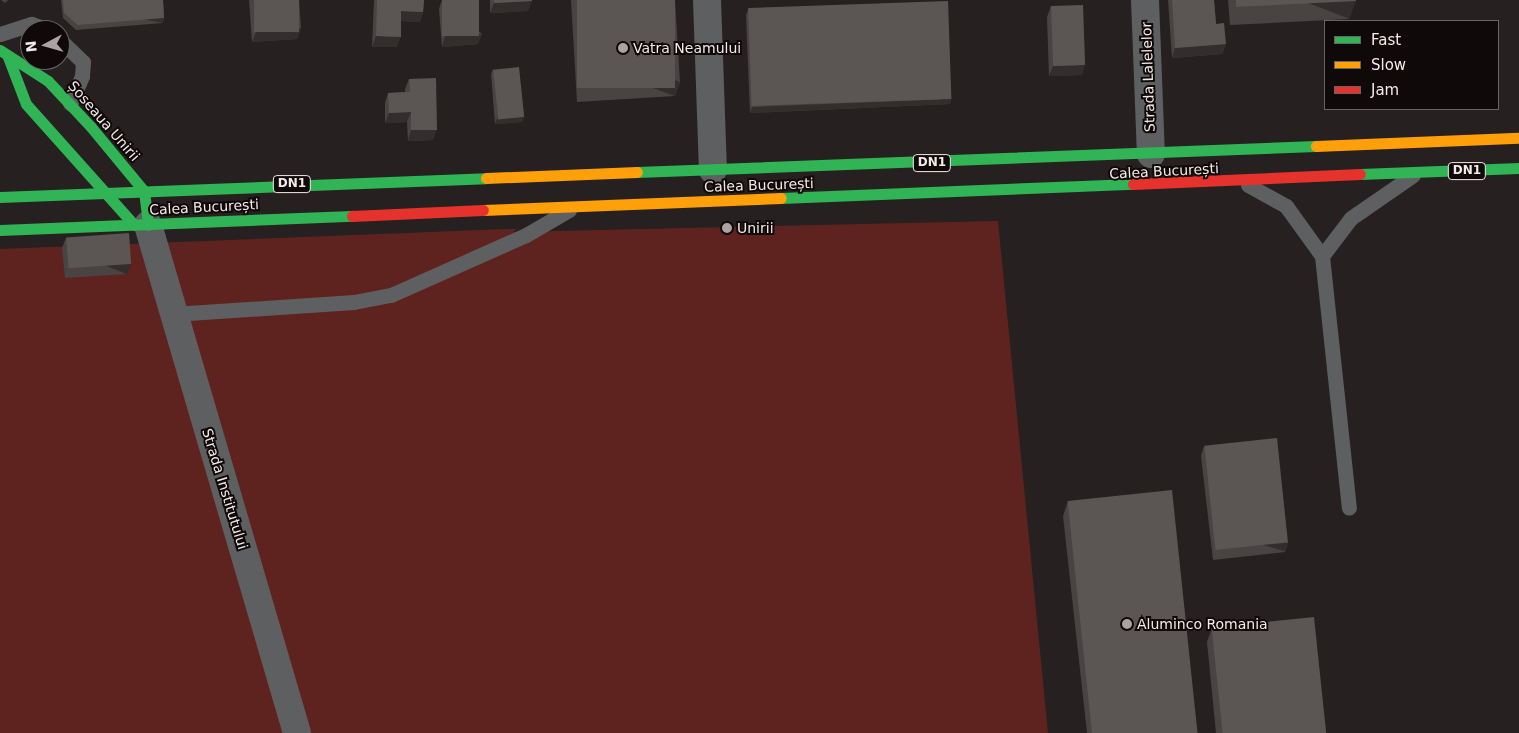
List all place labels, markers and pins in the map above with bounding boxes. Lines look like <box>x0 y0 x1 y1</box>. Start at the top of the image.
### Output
place label: Vatra Neamului <box>633 40 741 56</box>
marker: Vatra Neamului <box>617 42 629 54</box>
place label: Unirii <box>737 220 774 236</box>
marker: Unirii <box>721 222 733 234</box>
place label: Aluminco Romania <box>1137 616 1268 632</box>
marker: Aluminco Romania <box>1121 618 1133 630</box>

